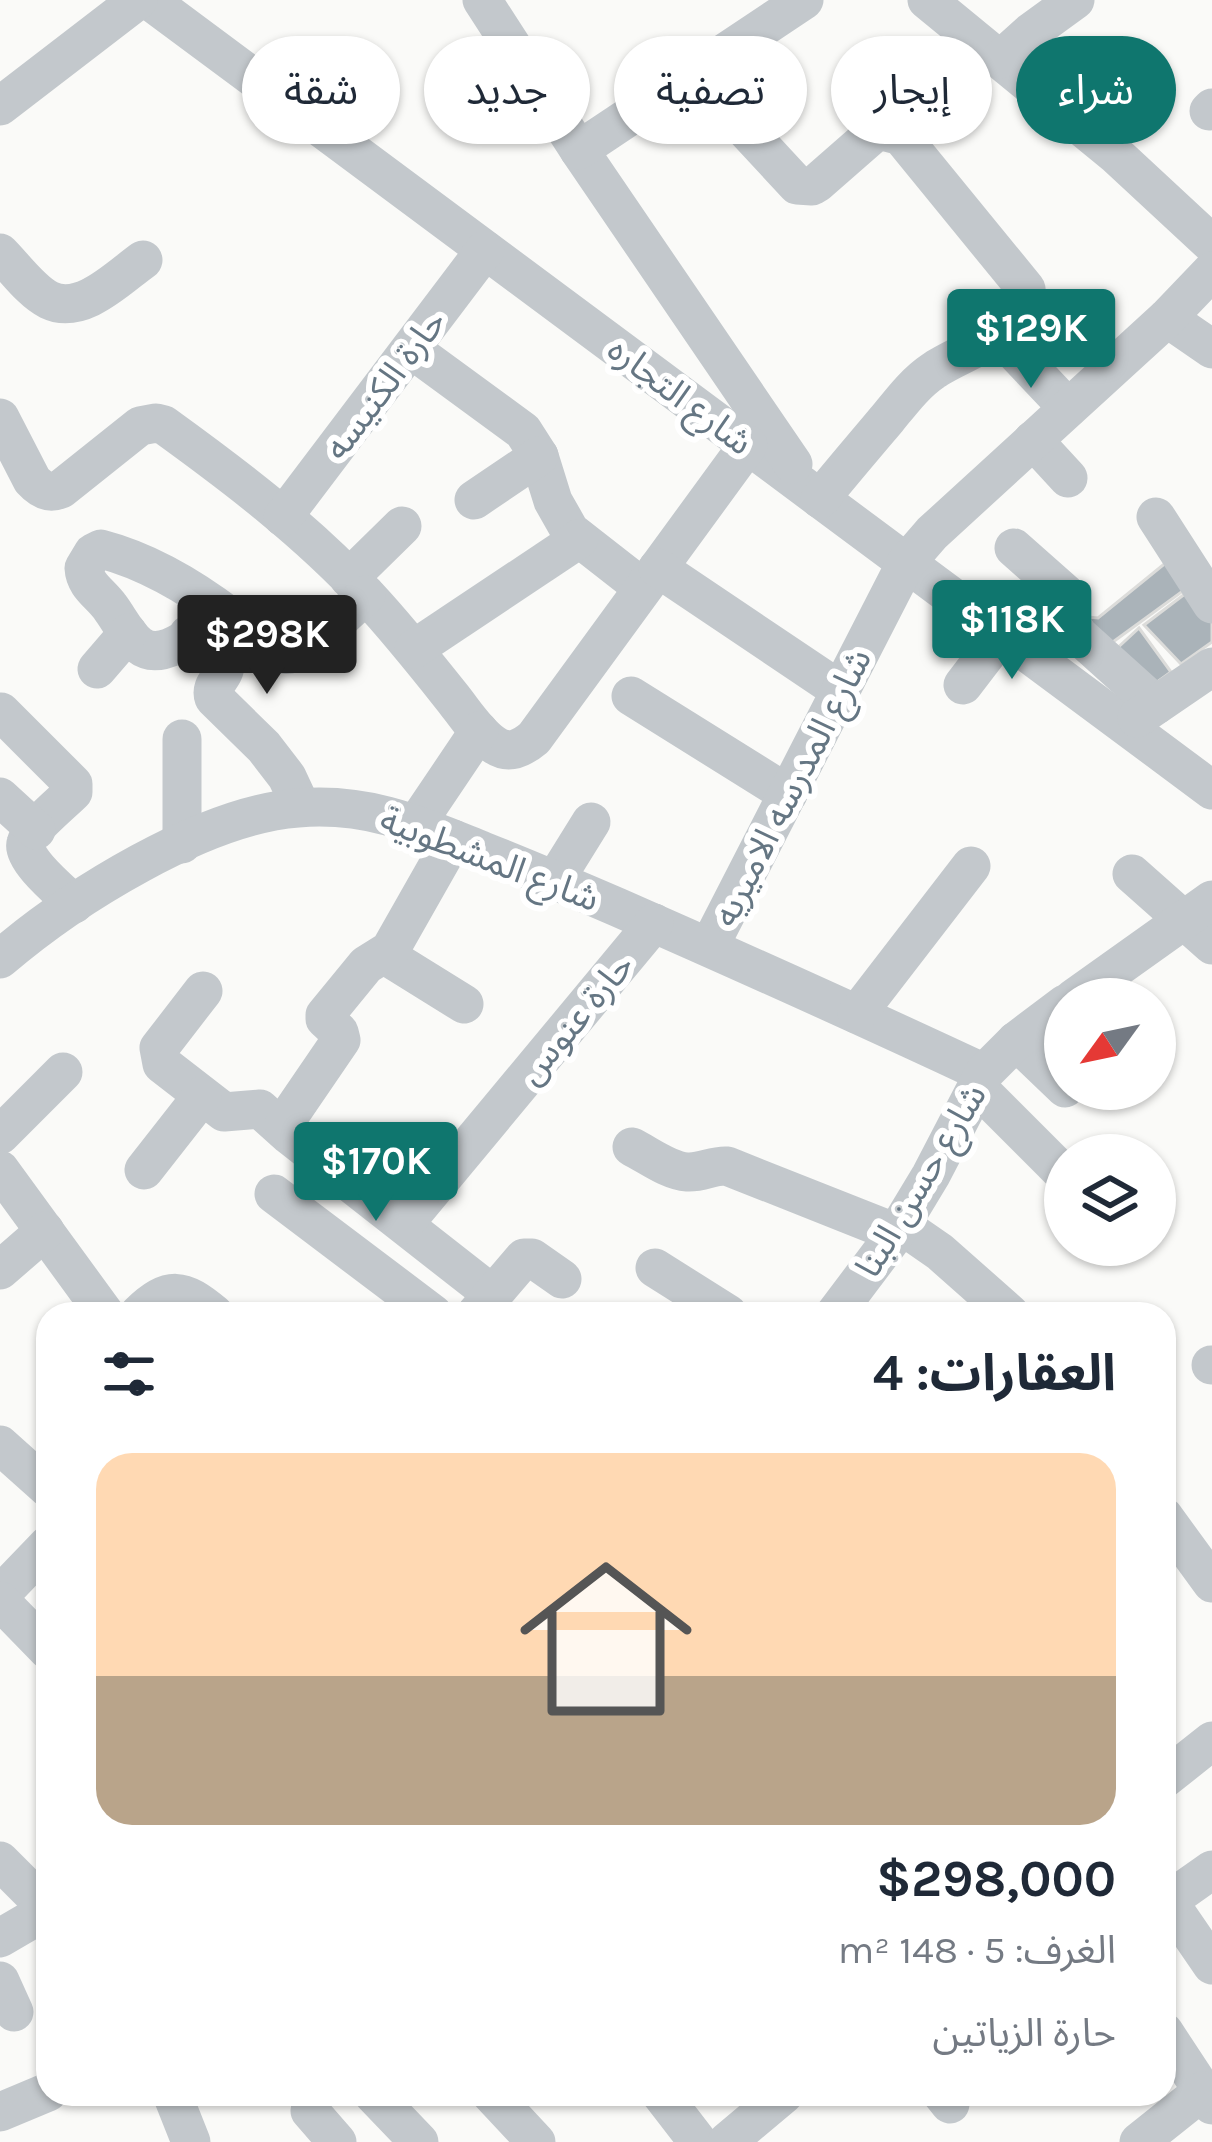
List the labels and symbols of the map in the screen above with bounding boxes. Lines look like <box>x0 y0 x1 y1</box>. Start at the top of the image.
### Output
pin: $129K <box>947 289 1115 391</box>
street label: حارة الكنيسه <box>315 301 455 468</box>
street label: شارع التجاره <box>597 328 761 468</box>
pin: $118K <box>928 580 1096 682</box>
pin: $298K <box>183 595 351 697</box>
street label: شارع المدرسه الاميريه <box>704 641 885 936</box>
street label: شارع المشطوبية <box>372 798 605 925</box>
street label: حارة عنوس <box>509 945 642 1092</box>
north arrow <box>1044 978 1176 1110</box>
street label: شارع حسن البنا <box>847 1076 999 1288</box>
pin: $170K <box>292 1122 460 1224</box>

